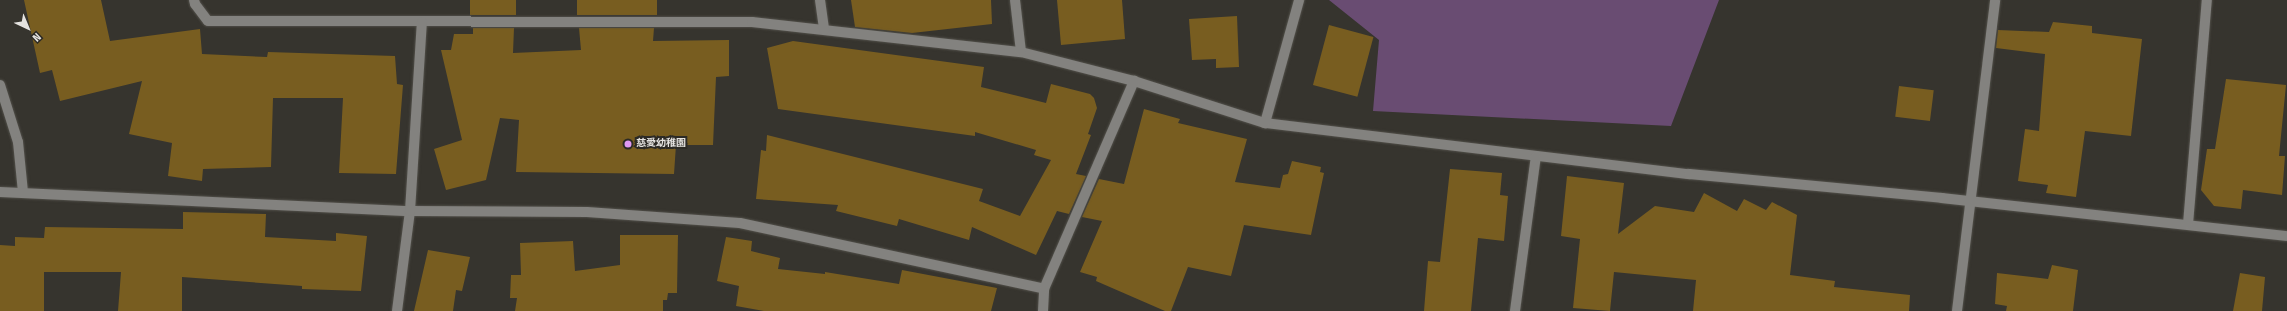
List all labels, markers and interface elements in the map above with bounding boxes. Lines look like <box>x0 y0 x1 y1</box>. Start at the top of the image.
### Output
north arrow <box>8 8 48 48</box>
text: N <box>30 30 44 44</box>
place label: 慈愛幼稚園 <box>636 138 686 150</box>
marker: 慈愛幼稚園 <box>623 139 633 149</box>

